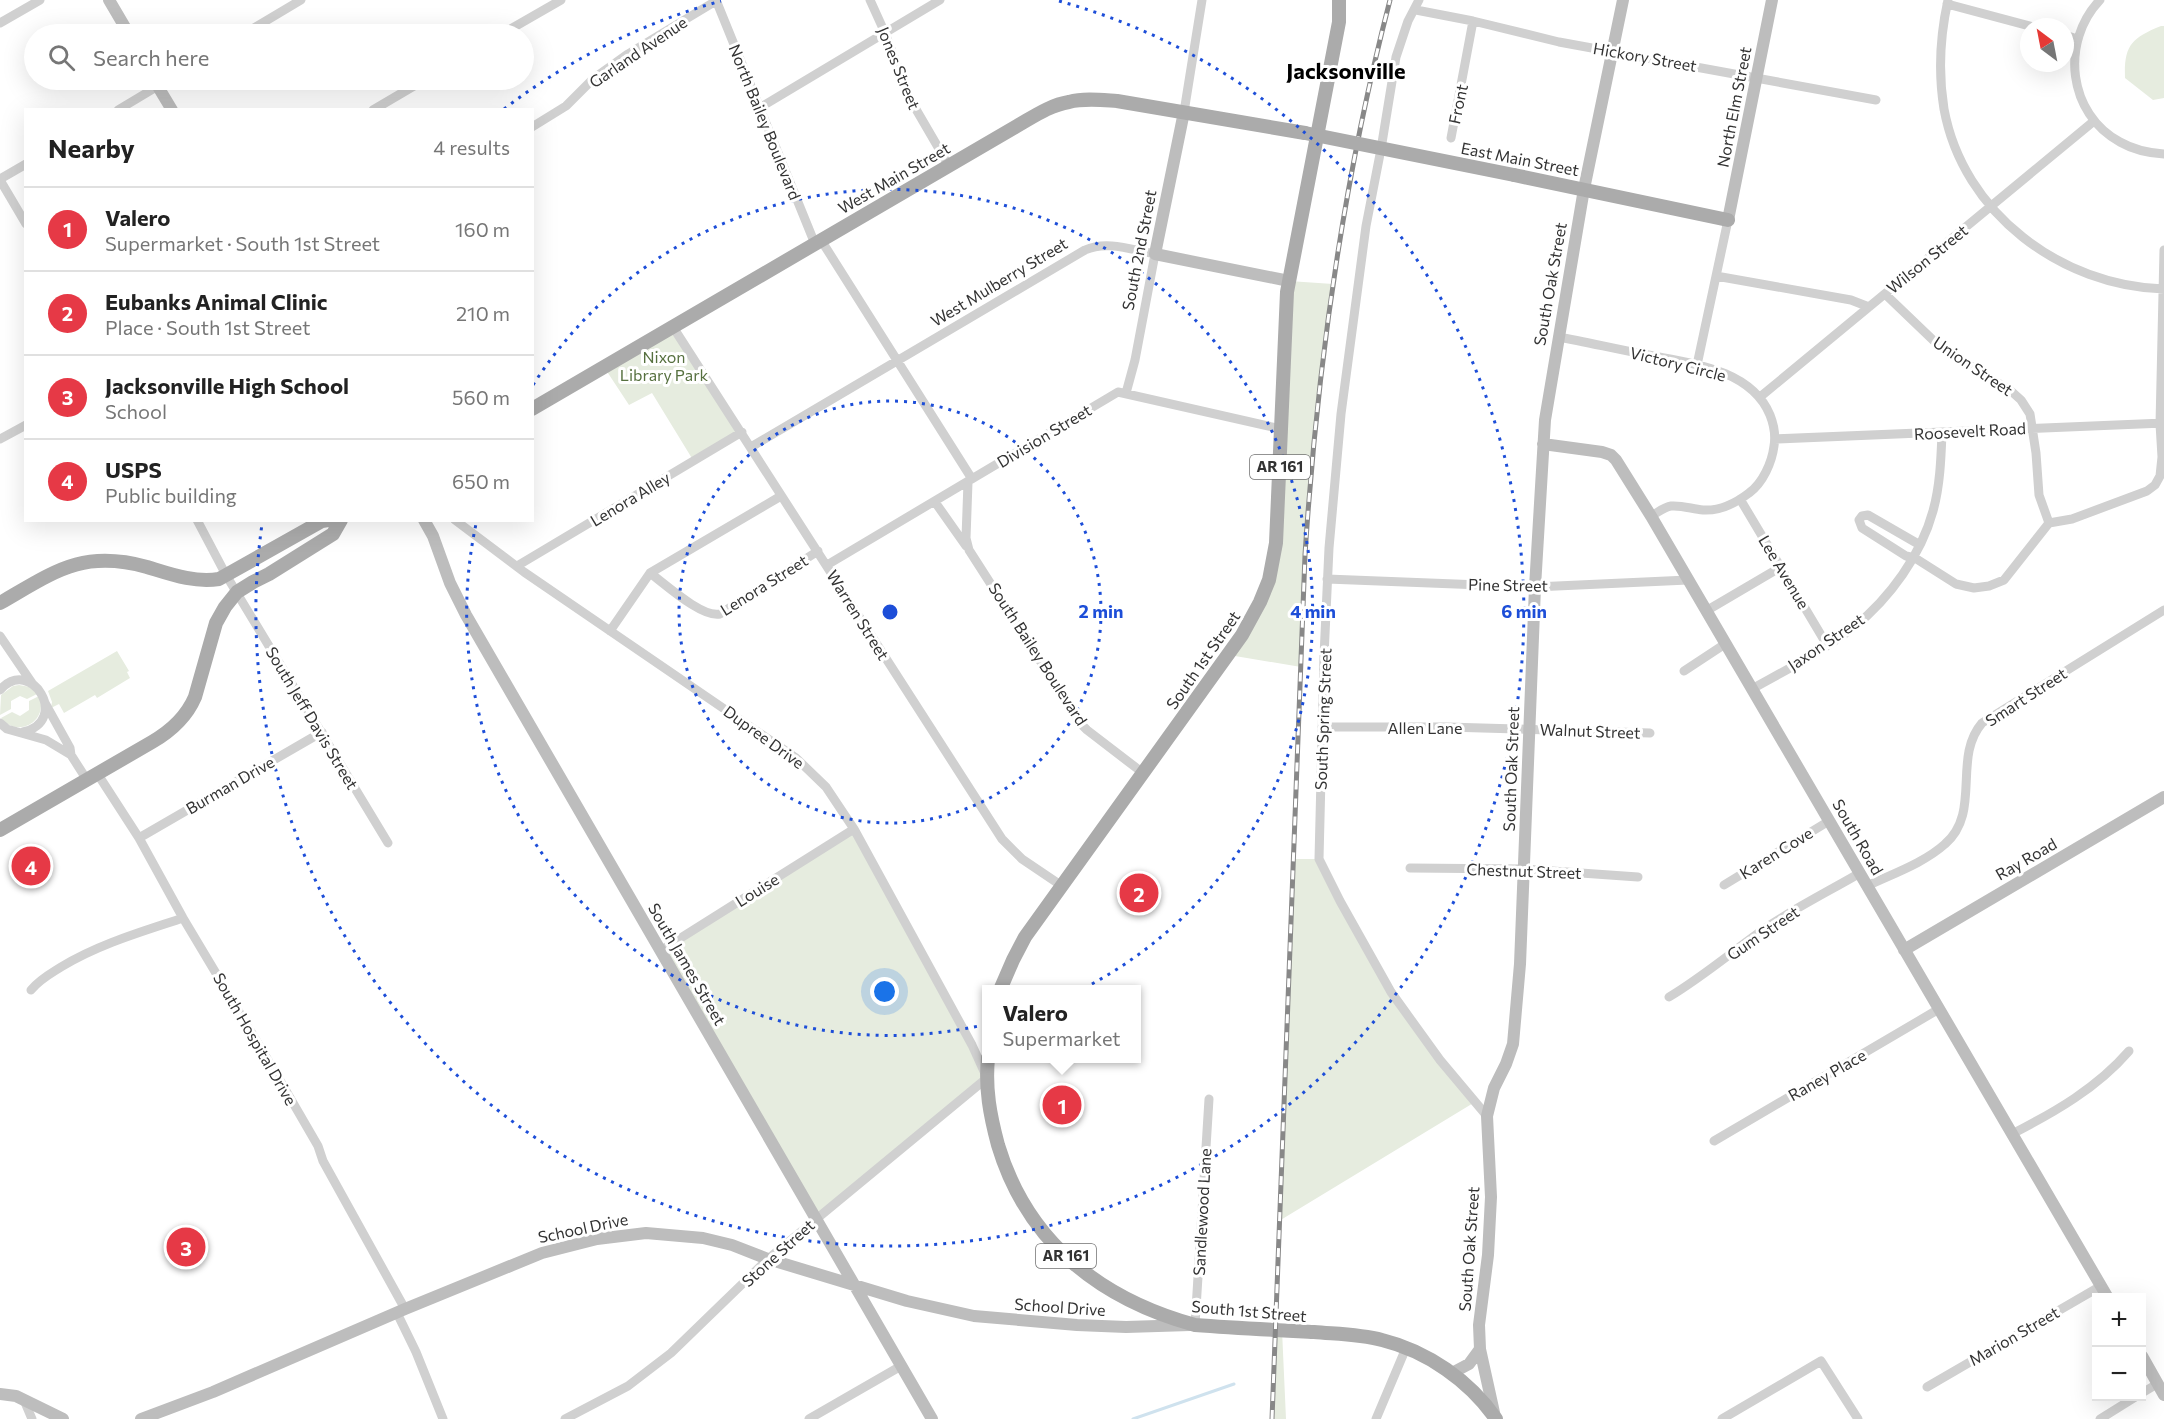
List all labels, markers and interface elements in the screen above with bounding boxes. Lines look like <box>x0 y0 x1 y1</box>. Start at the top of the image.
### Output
street label: Garland Avenue <box>585 12 690 91</box>
north arrow <box>2020 18 2074 72</box>
search box <box>24 24 534 90</box>
street label: Jones Street <box>874 24 925 112</box>
street label: Hickory Street <box>1592 38 1699 75</box>
icon: search <box>45 41 78 74</box>
street label: North Bailey Boulevard <box>726 41 805 202</box>
text: Search here <box>93 44 209 71</box>
street label: North Elm Street <box>1712 44 1755 169</box>
district label: Jacksonville <box>1286 57 1406 84</box>
street label: Front <box>1444 82 1471 126</box>
text: Nearby <box>48 132 135 163</box>
text: 4 results <box>433 135 510 159</box>
street label: West Main Street <box>835 138 953 217</box>
street label: East Main Street <box>1459 138 1581 179</box>
street label: South 2nd Street <box>1118 188 1160 312</box>
text: Valero <box>105 204 170 231</box>
text: 1 <box>63 217 72 241</box>
text: 160 m <box>455 217 510 241</box>
street label: South Oak Street <box>1529 220 1570 347</box>
street label: Wilson Street <box>1882 220 1971 297</box>
text: Supermarket · South 1st Street <box>105 231 380 255</box>
street label: West Mulberry Street <box>927 233 1071 330</box>
text: Eubanks Animal Clinic <box>105 288 327 315</box>
text: 2 <box>62 301 73 325</box>
text: 210 m <box>456 301 510 325</box>
text: Place · South 1st Street <box>105 315 310 339</box>
street label: Union Street <box>1930 332 2017 399</box>
street label: Victory Circle <box>1628 342 1728 385</box>
park label: Nixon Library Park <box>620 347 709 384</box>
text: Jacksonville High School <box>105 372 349 399</box>
text: 3 <box>62 385 73 409</box>
text: 560 m <box>452 385 510 409</box>
text: School <box>105 399 167 423</box>
street label: Division Street <box>993 400 1095 471</box>
street label: Roosevelt Road <box>1914 418 2026 443</box>
road number: AR 161 <box>1250 455 1310 479</box>
text: USPS <box>105 456 162 483</box>
street label: Lenora Alley <box>586 467 673 530</box>
text: 4 <box>61 469 74 493</box>
text: 650 m <box>452 469 510 493</box>
text: Public building <box>105 483 237 507</box>
street label: Lee Avenue <box>1755 532 1814 612</box>
street label: Lenora Street <box>717 550 811 619</box>
street label: Warren Street <box>823 566 894 663</box>
street label: Pine Street <box>1468 574 1549 595</box>
street label: South Bailey Boulevard <box>985 579 1092 729</box>
text: 2 min <box>1079 600 1123 622</box>
text: 4 min <box>1290 600 1336 622</box>
text: 6 min <box>1501 600 1547 622</box>
centre of rings <box>880 602 900 622</box>
street label: South 1st Street <box>1162 607 1244 713</box>
street label: Jaxon Street <box>1784 609 1868 674</box>
street label: South Jeff Davis Street <box>262 643 363 793</box>
street label: South Spring Street <box>1311 647 1334 790</box>
street label: Smart Street <box>1982 663 2070 730</box>
street label: Dupree Drive <box>720 701 808 772</box>
street label: South Oak Street <box>1499 706 1522 832</box>
street label: Allen Lane <box>1388 718 1462 737</box>
street label: Walnut Street <box>1539 719 1641 742</box>
street label: Burman Drive <box>182 752 277 818</box>
street label: South Road <box>1829 796 1888 878</box>
street label: Karen Cove <box>1736 823 1816 882</box>
street label: Ray Road <box>1992 833 2060 884</box>
pin: 4 <box>12 844 51 888</box>
street label: Chestnut Street <box>1466 859 1582 882</box>
street label: Louise <box>732 869 782 910</box>
pin: 2 <box>1120 870 1158 916</box>
street label: South James Street <box>645 899 730 1028</box>
street label: Gum Street <box>1723 901 1803 964</box>
street label: South Hospital Drive <box>210 969 301 1108</box>
your location <box>870 977 899 1006</box>
popup <box>982 985 1141 1063</box>
text: Valero <box>1002 999 1068 1026</box>
text: Supermarket <box>1002 1026 1121 1050</box>
street label: Raney Place <box>1784 1045 1869 1104</box>
pin: 1 <box>1042 1082 1082 1128</box>
street label: Sandlewood Lane <box>1189 1148 1214 1276</box>
street label: South Oak Street <box>1455 1185 1482 1312</box>
street label: School Drive <box>536 1209 630 1246</box>
street label: Stone Street <box>737 1215 818 1290</box>
pin: 3 <box>166 1224 206 1270</box>
road number: AR 161 <box>1036 1244 1096 1268</box>
map controls <box>2092 1293 2146 1401</box>
button: + <box>2092 1293 2146 1347</box>
street label: School Drive <box>1014 1294 1106 1319</box>
street label: South 1st Street <box>1191 1296 1308 1325</box>
street label: Marion Street <box>1965 1302 2063 1369</box>
button: − <box>2092 1347 2146 1401</box>

